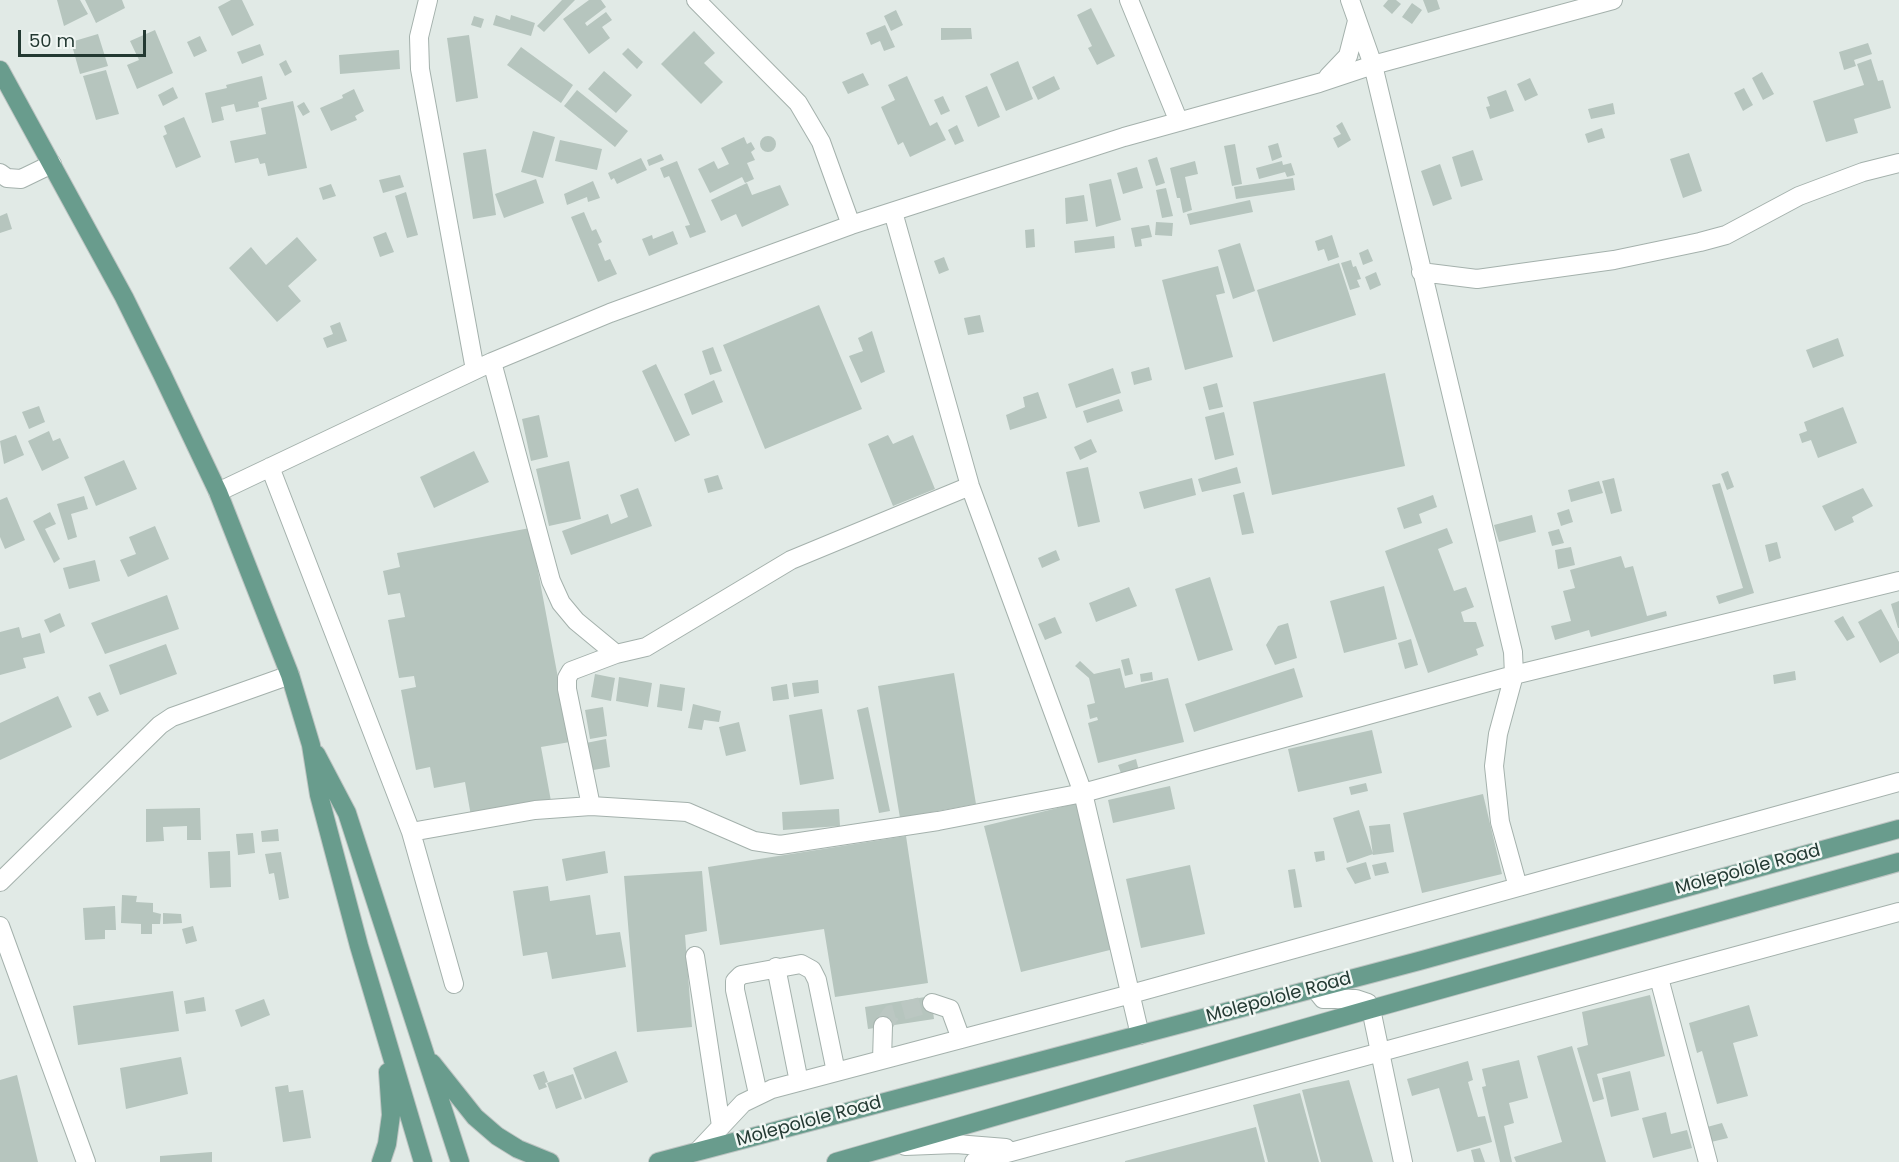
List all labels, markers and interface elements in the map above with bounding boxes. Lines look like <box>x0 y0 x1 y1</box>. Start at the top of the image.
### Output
scale bar <box>21 18 148 56</box>
text: 50 m <box>29 28 75 53</box>
street label: Molepolole Road <box>1673 840 1823 900</box>
street label: Molepolole Road <box>1204 968 1354 1028</box>
street label: Molepolole Road <box>734 1092 884 1152</box>

